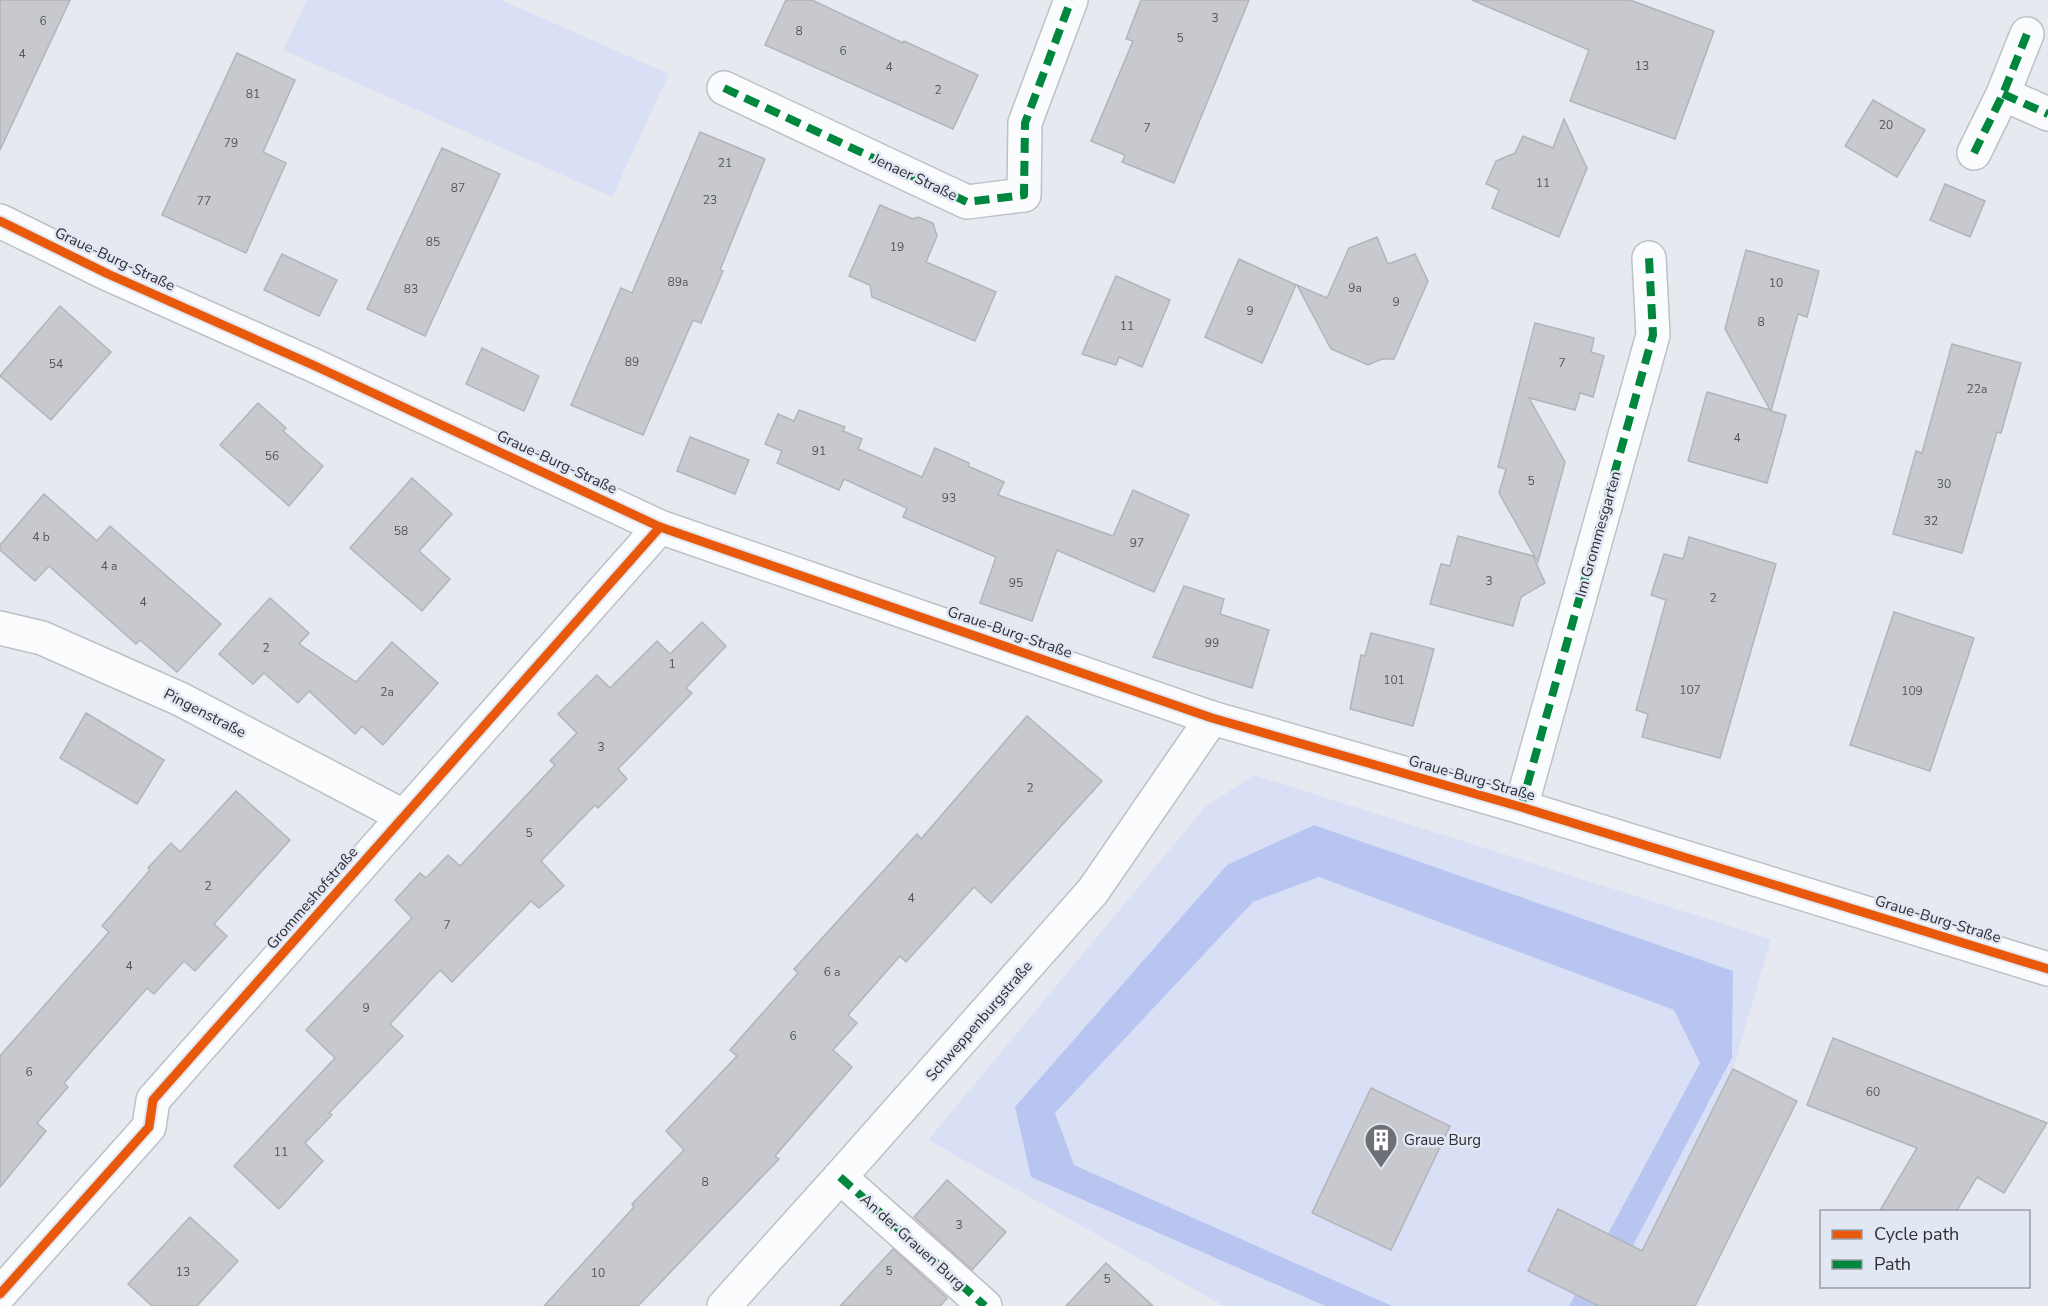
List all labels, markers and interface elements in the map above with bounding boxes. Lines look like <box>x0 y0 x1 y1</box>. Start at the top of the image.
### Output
house number: 3 <box>1211 10 1219 26</box>
house number: 6 <box>39 13 47 29</box>
house number: 8 <box>795 23 803 39</box>
house number: 5 <box>1176 30 1184 46</box>
house number: 6 <box>839 43 847 59</box>
house number: 4 <box>18 46 26 62</box>
house number: 13 <box>1635 58 1649 74</box>
house number: 4 <box>885 59 893 75</box>
house number: 2 <box>934 82 942 98</box>
house number: 81 <box>246 86 260 102</box>
house number: 20 <box>1879 117 1893 133</box>
house number: 7 <box>1143 120 1151 136</box>
house number: 79 <box>224 135 238 151</box>
street label: Jenaer Straße <box>868 148 961 205</box>
house number: 21 <box>718 155 732 171</box>
house number: 11 <box>1536 175 1550 191</box>
house number: 87 <box>451 180 465 196</box>
house number: 23 <box>703 192 717 208</box>
house number: 77 <box>197 193 211 209</box>
street label: Graue-Burg-Straße <box>52 222 178 296</box>
house number: 85 <box>426 234 440 250</box>
house number: 19 <box>890 239 904 255</box>
house number: 89a <box>668 274 688 290</box>
house number: 10 <box>1769 275 1783 291</box>
house number: 9a <box>1348 280 1362 296</box>
house number: 83 <box>404 281 418 297</box>
house number: 9 <box>1392 294 1400 310</box>
house number: 9 <box>1246 303 1254 319</box>
house number: 8 <box>1757 314 1765 330</box>
house number: 11 <box>1120 318 1134 334</box>
house number: 89 <box>625 354 639 370</box>
house number: 7 <box>1558 355 1566 371</box>
house number: 54 <box>49 356 63 372</box>
house number: 22a <box>1967 381 1987 397</box>
street label: Graue-Burg-Straße <box>494 425 620 499</box>
house number: 4 <box>1733 430 1741 446</box>
house number: 91 <box>812 443 826 459</box>
house number: 56 <box>265 448 279 464</box>
street label: Im Grommesgarten <box>1570 469 1626 599</box>
house number: 5 <box>1527 473 1535 489</box>
house number: 30 <box>1937 476 1951 492</box>
house number: 93 <box>942 490 956 506</box>
house number: 32 <box>1924 513 1938 529</box>
house number: 58 <box>394 523 408 539</box>
house number: 4 b <box>32 529 50 545</box>
house number: 97 <box>1130 535 1144 551</box>
house number: 4 a <box>101 558 117 574</box>
house number: 3 <box>1485 573 1493 589</box>
house number: 95 <box>1009 575 1023 591</box>
house number: 2 <box>1709 590 1717 606</box>
house number: 4 <box>139 594 147 610</box>
street label: Graue-Burg-Straße <box>945 601 1075 663</box>
house number: 99 <box>1205 635 1219 651</box>
house number: 2 <box>262 640 270 656</box>
house number: 1 <box>668 656 676 672</box>
house number: 101 <box>1383 672 1405 688</box>
house number: 107 <box>1679 682 1701 698</box>
house number: 109 <box>1901 683 1923 699</box>
street label: Pingenstraße <box>161 684 249 742</box>
house number: 2a <box>380 684 394 700</box>
house number: 3 <box>597 739 605 755</box>
street label: Graue-Burg-Straße <box>1406 750 1538 806</box>
house number: 2 <box>1026 780 1034 796</box>
house number: 5 <box>525 825 533 841</box>
street label: Grommeshofstraße <box>262 842 362 954</box>
house number: 2 <box>204 878 212 894</box>
house number: 4 <box>907 890 915 906</box>
street label: Graue-Burg-Straße <box>1873 890 2003 948</box>
house number: 7 <box>443 917 451 933</box>
street label: Schweppenburgstraße <box>921 957 1037 1085</box>
house number: 4 <box>125 958 133 974</box>
house number: 6 a <box>824 964 840 980</box>
house number: 9 <box>362 1000 370 1016</box>
house number: 6 <box>789 1028 797 1044</box>
house number: 6 <box>25 1064 33 1080</box>
house number: 60 <box>1866 1084 1880 1100</box>
building icon: Graue Burg <box>1363 1122 1399 1169</box>
place label: Graue Burg <box>1404 1130 1481 1150</box>
house number: 11 <box>274 1144 288 1160</box>
house number: 8 <box>701 1174 709 1190</box>
street label: An der Grauen Burg <box>856 1189 970 1295</box>
legend <box>1820 1210 2030 1288</box>
house number: 3 <box>955 1217 963 1233</box>
text: Cycle path <box>1874 1222 1959 1246</box>
text: Path <box>1874 1252 1911 1276</box>
house number: 5 <box>885 1263 893 1279</box>
house number: 13 <box>176 1264 190 1280</box>
house number: 10 <box>591 1265 605 1281</box>
house number: 5 <box>1103 1271 1111 1287</box>

